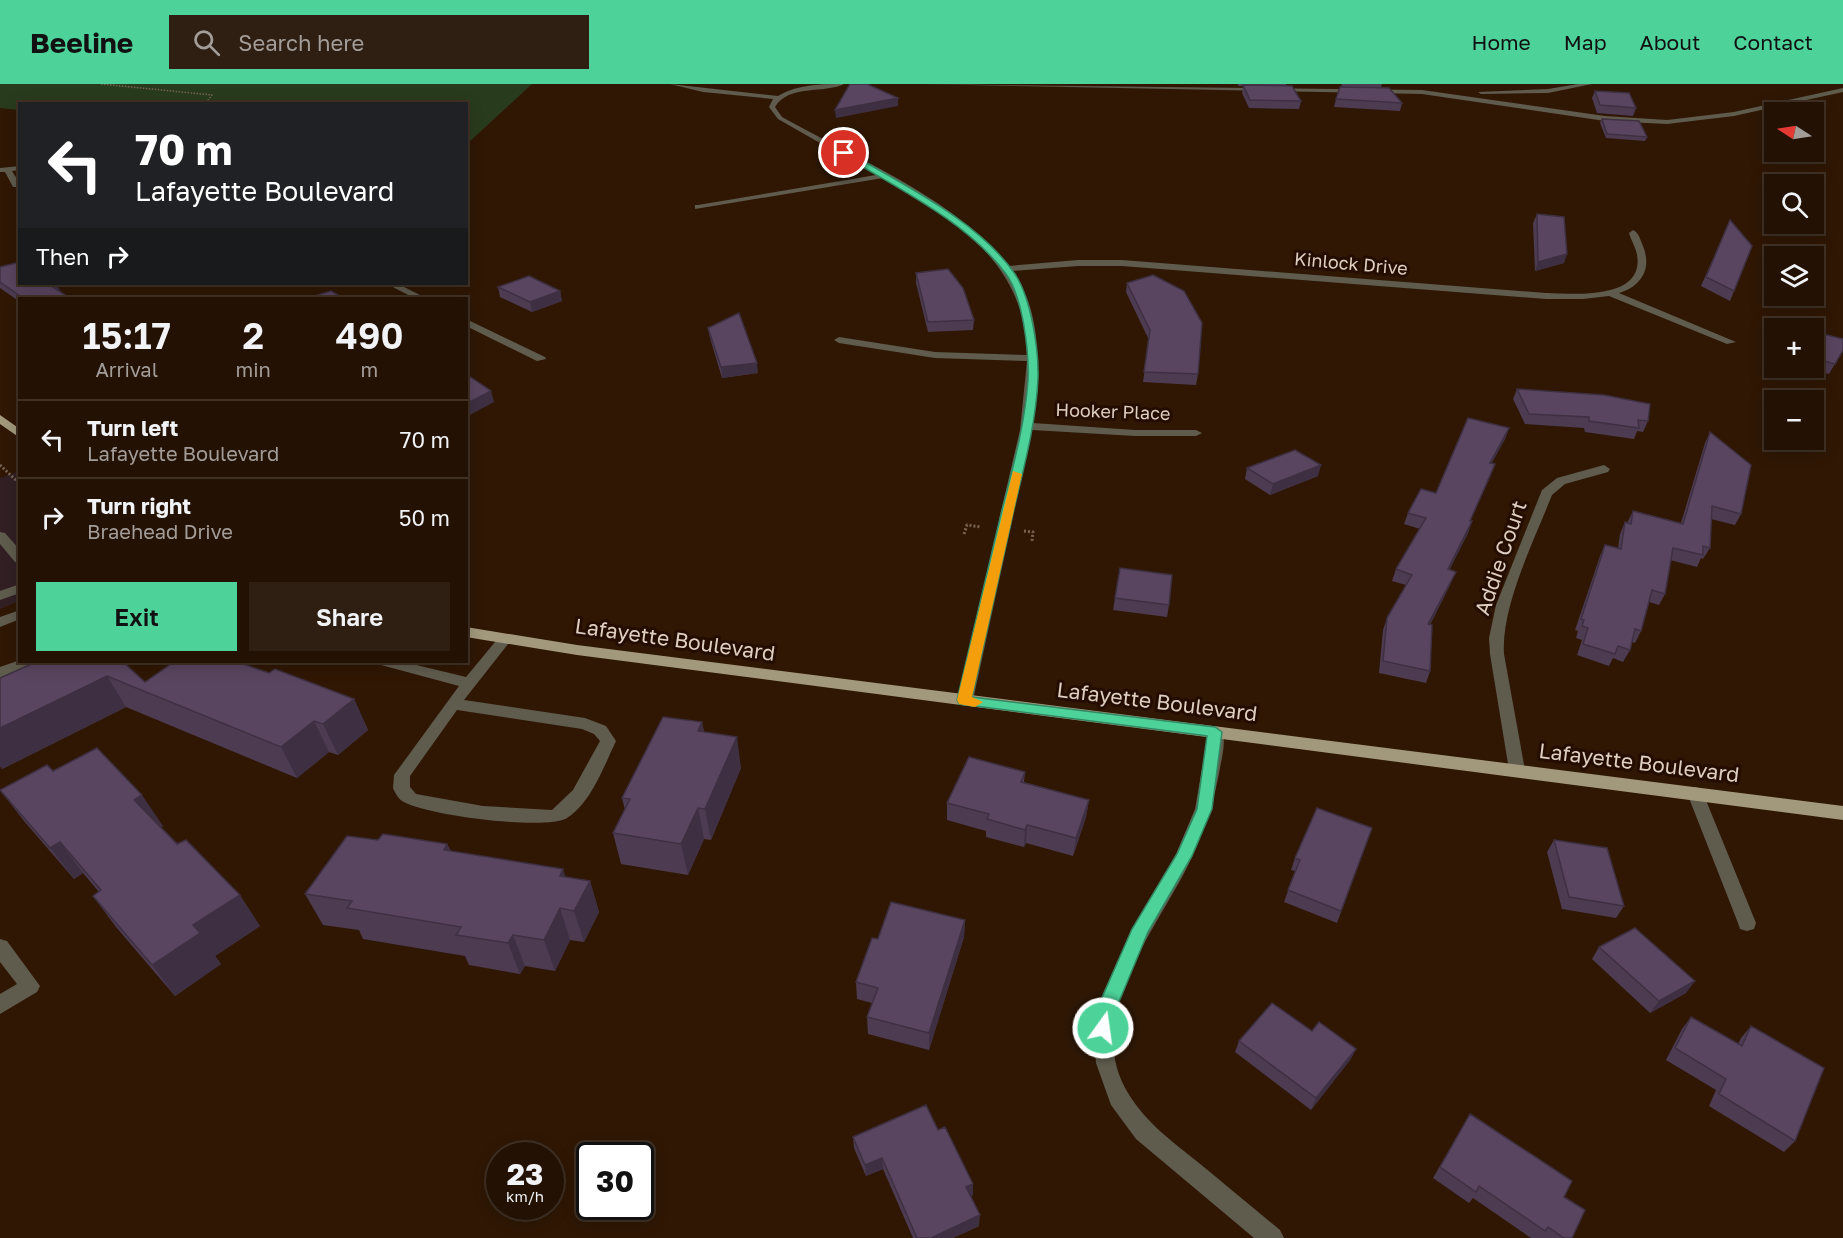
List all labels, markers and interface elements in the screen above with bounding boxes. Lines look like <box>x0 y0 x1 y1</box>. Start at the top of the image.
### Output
search box <box>169 15 589 69</box>
text: Beeline <box>30 26 133 59</box>
icon: search <box>190 26 223 59</box>
text: Search here <box>238 29 364 56</box>
text: Home <box>1471 29 1531 55</box>
text: Map <box>1564 29 1607 55</box>
text: About <box>1640 29 1700 55</box>
text: Contact <box>1733 29 1813 55</box>
north arrow <box>1764 102 1824 162</box>
map controls <box>1764 102 1824 450</box>
text: 70 m <box>135 124 232 174</box>
icon: left <box>36 126 114 204</box>
pin <box>818 127 869 178</box>
icon: arrive <box>827 136 860 169</box>
button: search <box>1764 174 1824 234</box>
text: Lafayette Boulevard <box>135 175 394 207</box>
icon: right <box>101 240 134 273</box>
text: Then <box>36 243 89 270</box>
button: layers <box>1764 246 1824 306</box>
street label: Kinlock Drive <box>1293 247 1409 279</box>
text: 15:17 <box>83 314 171 357</box>
text: 2 <box>242 314 264 357</box>
text: 490 <box>335 314 403 357</box>
button: + <box>1764 318 1824 378</box>
text: Arrival <box>95 357 158 381</box>
text: min <box>235 357 271 381</box>
text: m <box>361 357 378 381</box>
button: − <box>1764 390 1824 450</box>
street label: Hooker Place <box>1055 398 1171 424</box>
text: Turn left <box>87 414 178 441</box>
icon: left <box>36 423 69 456</box>
text: 70 m <box>400 426 450 453</box>
text: Lafayette Boulevard <box>87 441 279 465</box>
text: Turn right <box>87 492 191 519</box>
street label: Addie Court <box>1468 497 1532 618</box>
icon: right <box>36 501 69 534</box>
text: 50 m <box>399 504 450 531</box>
text: Braehead Drive <box>87 519 233 543</box>
button: Exit <box>36 582 237 651</box>
button: Share <box>249 582 450 651</box>
street label: Lafayette Boulevard <box>573 612 777 666</box>
street label: Lafayette Boulevard <box>1055 676 1259 726</box>
street label: Lafayette Boulevard <box>1537 737 1741 787</box>
position arrow <box>1071 996 1135 1060</box>
speed limit sign: 30 <box>576 1142 654 1220</box>
text: 23 <box>507 1156 543 1192</box>
text: km/h <box>506 1187 544 1205</box>

